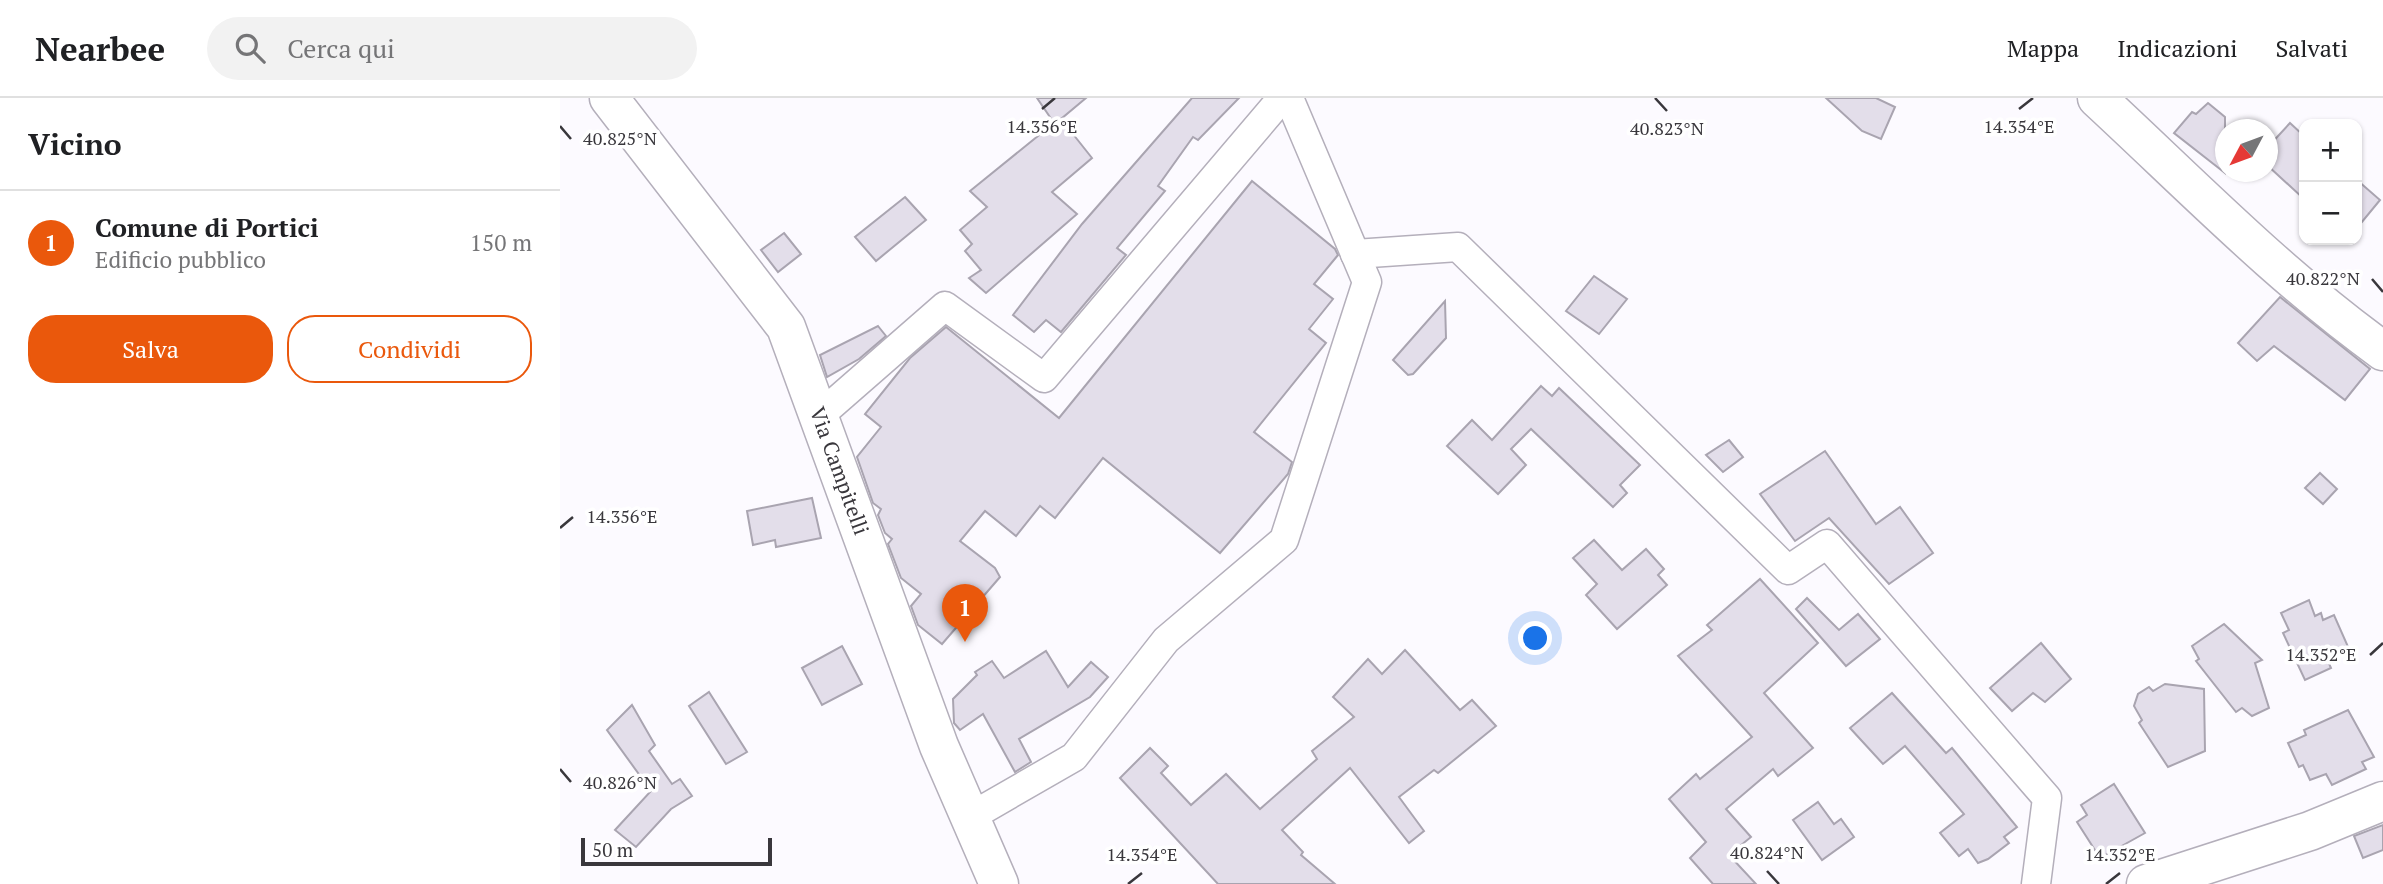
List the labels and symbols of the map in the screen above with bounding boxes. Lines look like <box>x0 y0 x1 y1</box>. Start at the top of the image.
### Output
text: 14.356°E <box>1006 114 1078 138</box>
text: 14.354°E <box>1983 114 2055 138</box>
text: 40.823°N <box>1630 116 1704 140</box>
north arrow <box>2215 119 2278 182</box>
text: 40.825°N <box>583 126 657 150</box>
text: 40.822°N <box>2286 266 2360 290</box>
street label: Via Campitelli <box>804 403 876 538</box>
text: 14.356°E <box>586 504 658 528</box>
pin: 1 <box>942 584 988 642</box>
your location <box>1518 621 1552 655</box>
text: 14.352°E <box>2285 642 2357 666</box>
text: 40.826°N <box>583 770 657 794</box>
scale bar <box>581 835 772 867</box>
text: 40.824°N <box>1730 840 1804 864</box>
text: 14.354°E <box>1106 842 1178 866</box>
text: 14.352°E <box>2084 842 2156 866</box>

